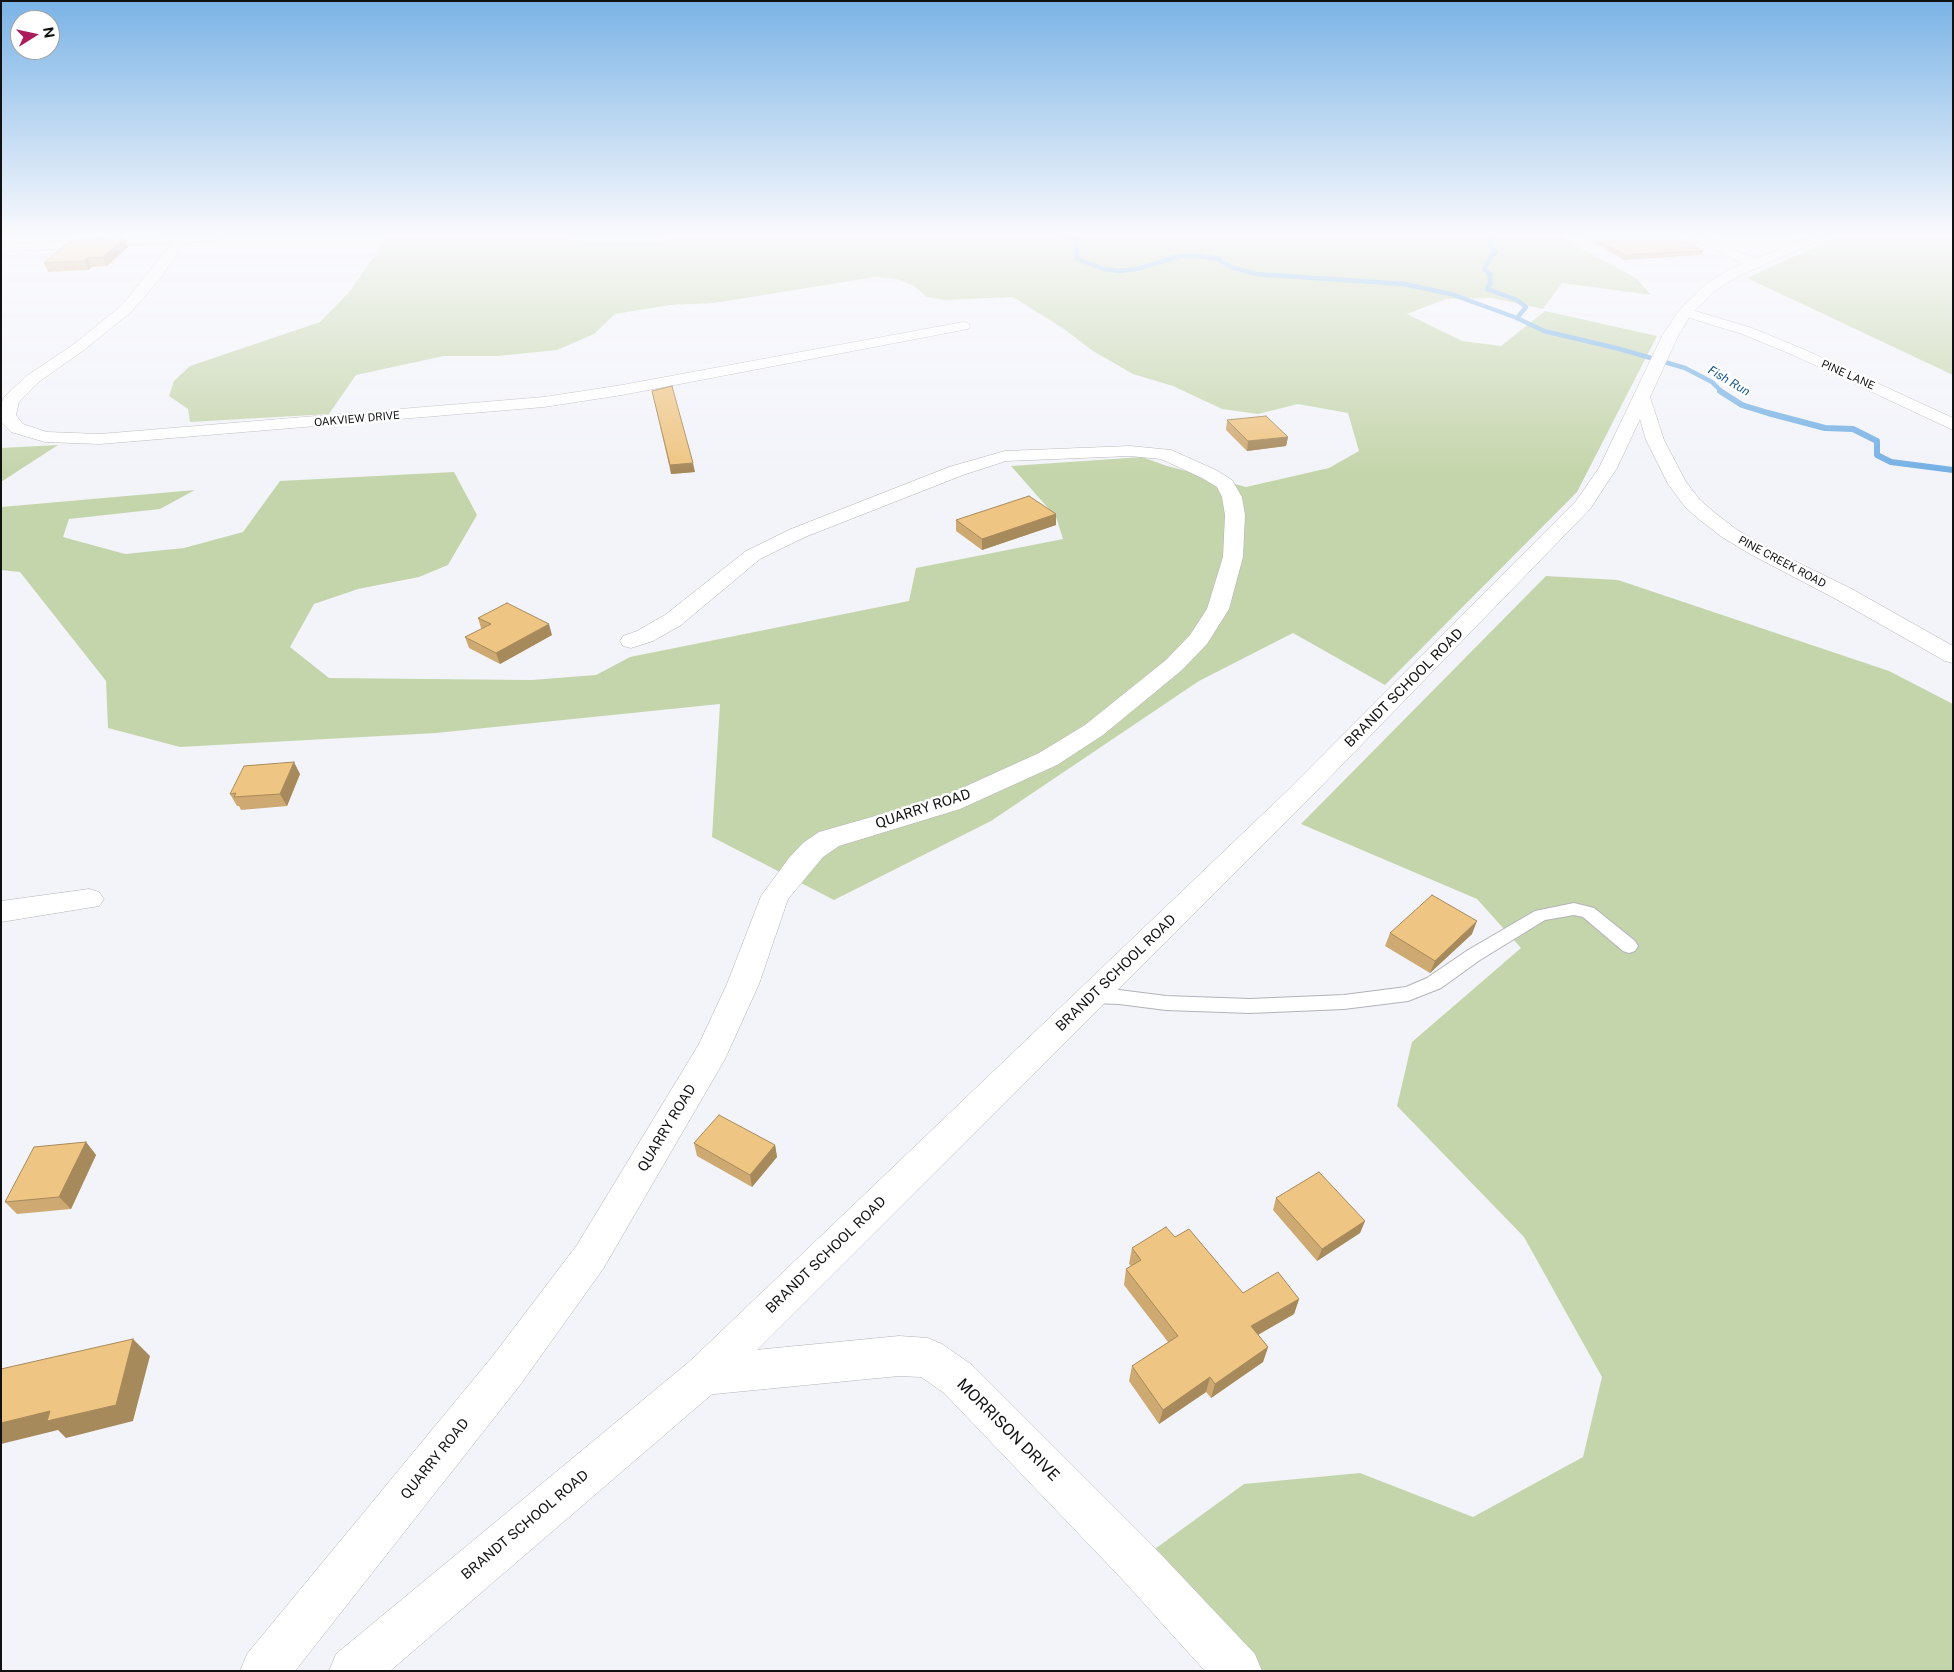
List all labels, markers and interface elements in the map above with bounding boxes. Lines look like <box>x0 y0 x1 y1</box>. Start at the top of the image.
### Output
north arrow <box>10 10 60 60</box>
text: N <box>40 26 58 39</box>
street label: PINE LANE <box>1819 357 1877 393</box>
water label: Fish Run <box>1705 363 1753 399</box>
street label: OAKVIEW DRIVE <box>314 409 400 429</box>
street label: PINE CREEK ROAD <box>1736 533 1828 591</box>
street label: BRANDT SCHOOL ROAD <box>1341 625 1467 751</box>
street label: QUARRY ROAD <box>873 786 973 832</box>
street label: BRANDT SCHOOL ROAD <box>1052 911 1180 1035</box>
street label: QUARRY ROAD <box>634 1081 700 1175</box>
street label: BRANDT SCHOOL ROAD <box>762 1193 890 1317</box>
street label: MORRISON DRIVE <box>953 1375 1063 1485</box>
street label: QUARRY ROAD <box>397 1415 473 1503</box>
street label: BRANDT SCHOOL ROAD <box>458 1467 592 1583</box>

